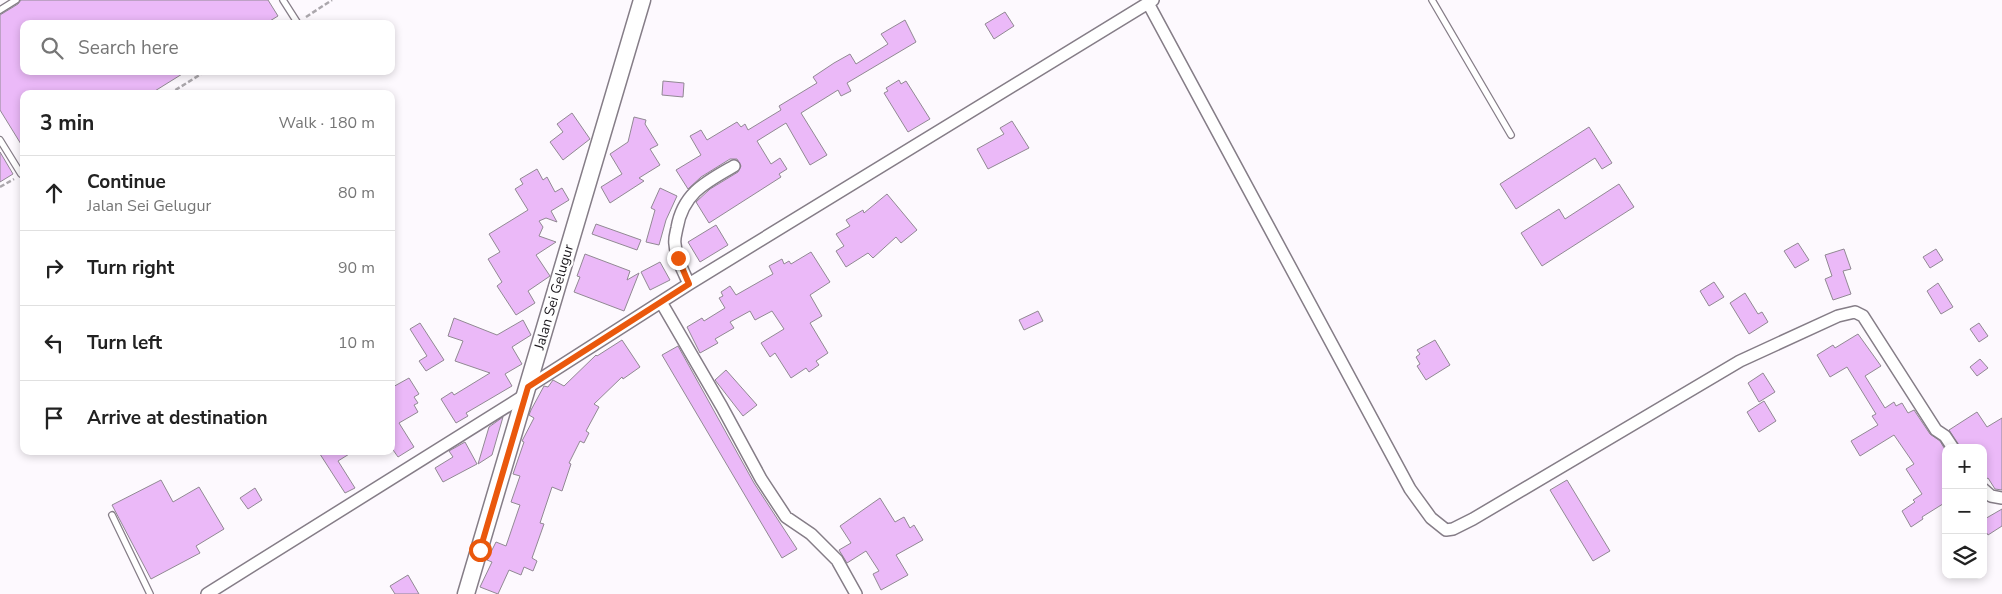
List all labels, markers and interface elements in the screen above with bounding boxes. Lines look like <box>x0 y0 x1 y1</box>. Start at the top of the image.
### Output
search box <box>20 20 395 75</box>
icon: search <box>38 34 66 62</box>
text: Search here <box>78 35 179 61</box>
text: 3 min <box>40 109 94 137</box>
text: Walk · 180 m <box>279 112 375 134</box>
text: Continue <box>87 169 166 195</box>
icon: ahead <box>40 179 68 207</box>
text: 80 m <box>338 182 375 204</box>
text: Jalan Sei Gelugur <box>87 195 211 217</box>
street label: Jalan Sei Gelugur <box>530 242 578 353</box>
route end <box>667 247 690 270</box>
icon: right <box>40 254 68 282</box>
text: Turn right <box>87 255 174 281</box>
text: 90 m <box>338 257 375 279</box>
icon: left <box>40 329 68 357</box>
text: Turn left <box>87 330 162 356</box>
text: 10 m <box>338 332 375 354</box>
icon: arrive <box>40 404 68 432</box>
text: Arrive at destination <box>87 405 268 431</box>
map controls <box>1942 444 1987 579</box>
button: + <box>1942 444 1987 489</box>
button: − <box>1942 489 1987 534</box>
button: layers <box>1942 534 1987 579</box>
route start <box>469 539 492 562</box>

